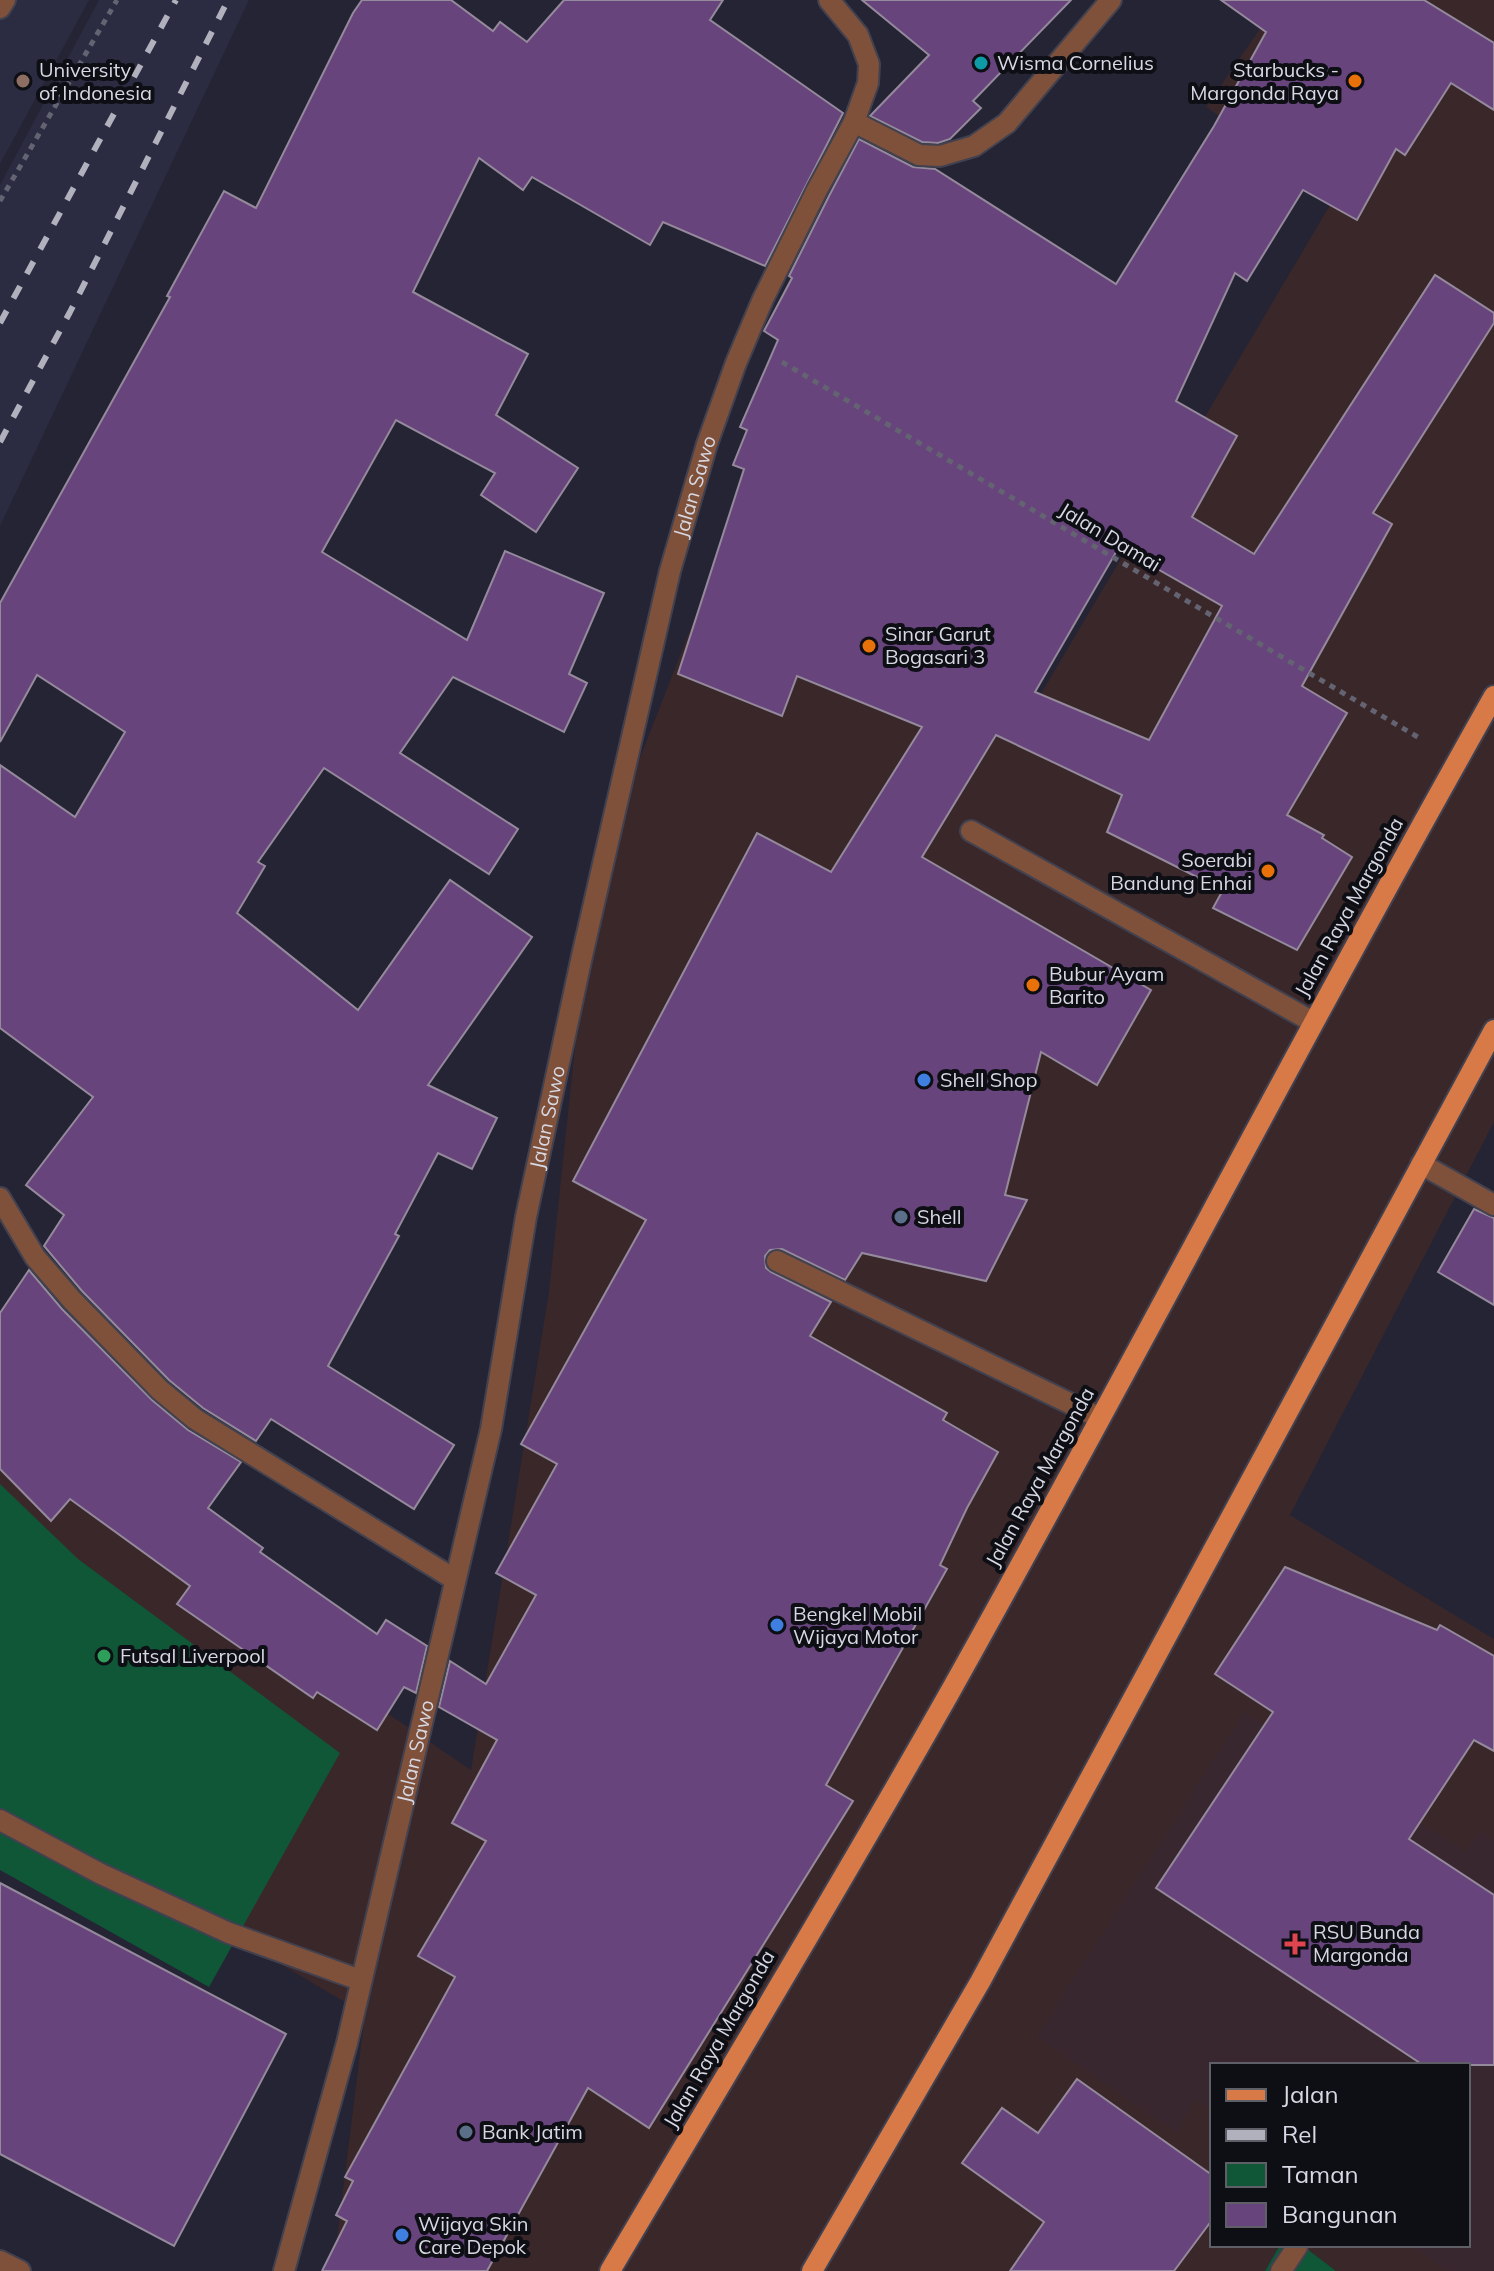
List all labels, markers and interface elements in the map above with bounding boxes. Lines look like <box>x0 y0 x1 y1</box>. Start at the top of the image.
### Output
place label: Wisma Cornelius <box>997 50 1154 75</box>
marker: Wisma Cornelius <box>972 54 990 72</box>
place label: University of Indonesia <box>39 57 152 105</box>
place label: Starbucks - Margonda Raya <box>1190 57 1339 105</box>
marker: University of Indonesia <box>14 72 32 90</box>
marker: Starbucks - Margonda Raya <box>1346 72 1364 90</box>
street label: Jalan Sawo <box>667 432 721 540</box>
street label: Jalan Damai <box>1055 497 1165 577</box>
place label: Sinar Garut Bogasari 3 <box>885 621 991 669</box>
marker: Sinar Garut Bogasari 3 <box>860 637 878 655</box>
street label: Jalan Raya Margonda <box>1289 813 1408 1001</box>
place label: Soerabi Bandung Enhai <box>1110 847 1252 895</box>
marker: Soerabi Bandung Enhai <box>1259 862 1277 880</box>
place label: Bubur Ayam Barito <box>1049 961 1164 1009</box>
marker: Bubur Ayam Barito <box>1024 976 1042 994</box>
street label: Jalan Sawo <box>524 1063 570 1171</box>
place label: Shell Shop <box>940 1067 1037 1092</box>
marker: Shell Shop <box>915 1071 933 1089</box>
place label: Shell <box>917 1204 962 1229</box>
marker: Shell <box>892 1208 910 1226</box>
street label: Jalan Raya Margonda <box>980 1383 1099 1571</box>
place label: Bengkel Mobil Wijaya Motor <box>793 1601 922 1649</box>
marker: Bengkel Mobil Wijaya Motor <box>768 1616 786 1634</box>
place label: Futsal Liverpool <box>120 1643 265 1668</box>
marker: Futsal Liverpool <box>95 1647 113 1665</box>
street label: Jalan Sawo <box>391 1697 439 1805</box>
place label: RSU Bunda Margonda <box>1313 1919 1420 1967</box>
marker: RSU Bunda Margonda <box>1284 1933 1306 1955</box>
street label: Jalan Raya Margonda <box>657 1945 780 2132</box>
legend <box>1210 2063 1470 2247</box>
text: Jalan <box>1282 2079 1338 2109</box>
place label: Bank Jatim <box>482 2119 583 2144</box>
text: Rel <box>1282 2119 1317 2149</box>
marker: Bank Jatim <box>457 2123 475 2141</box>
text: Taman <box>1282 2159 1359 2189</box>
text: Bangunan <box>1282 2199 1398 2229</box>
place label: Wijaya Skin Care Depok <box>418 2211 529 2259</box>
marker: Wijaya Skin Care Depok <box>393 2226 411 2244</box>

